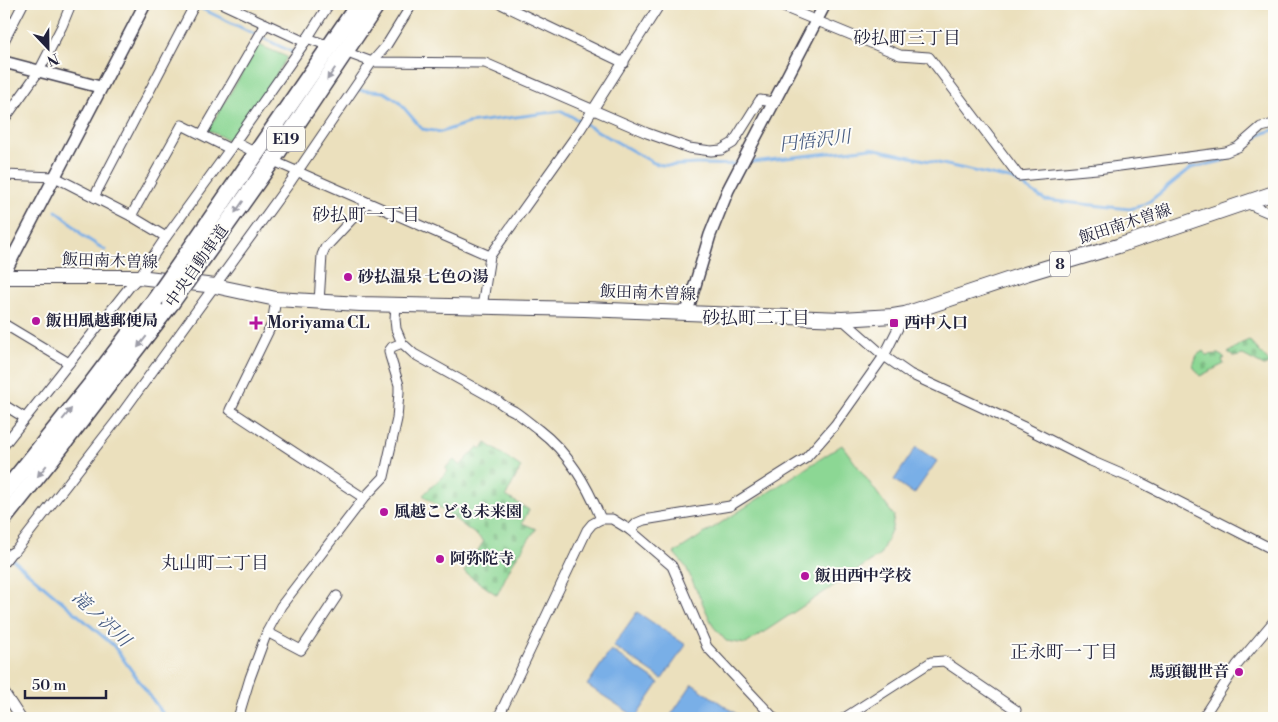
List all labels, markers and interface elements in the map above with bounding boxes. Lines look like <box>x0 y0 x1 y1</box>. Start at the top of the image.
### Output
north arrow <box>22 22 72 72</box>
district label: 砂払町三丁目 <box>853 27 961 50</box>
text: N <box>44 49 61 70</box>
one-way arrow <box>326 67 336 80</box>
water label: 円悟沢川 <box>778 125 854 157</box>
road number: E19 <box>267 126 305 152</box>
street label: 飯田南木曽線 <box>1076 200 1174 248</box>
one-way arrow <box>234 201 244 214</box>
district label: 砂払町一丁目 <box>312 204 420 227</box>
street label: 中央自動車道 <box>161 221 233 311</box>
street label: 飯田南木曽線 <box>62 249 158 273</box>
road number: 8 <box>1050 252 1070 276</box>
place label: 砂払温泉 七色の湯 <box>358 267 489 287</box>
marker: 砂払温泉 七色の湯 <box>342 271 354 283</box>
street label: 飯田南木曽線 <box>600 281 696 305</box>
district label: 砂払町二丁目 <box>702 307 810 330</box>
place label: 飯田風越郵便局 <box>46 311 158 331</box>
place label: Moriyama CL <box>267 313 369 333</box>
place label: 西中入口 <box>904 313 968 333</box>
marker: 飯田風越郵便局 <box>30 315 42 327</box>
marker: Moriyama CL <box>249 316 263 330</box>
marker: 西中入口 <box>888 317 900 329</box>
one-way arrow <box>136 335 147 348</box>
one-way arrow <box>62 408 73 421</box>
one-way arrow <box>37 464 47 477</box>
place label: 風越こども未来園 <box>394 502 522 522</box>
marker: 風越こども未来園 <box>378 506 390 518</box>
place label: 阿弥陀寺 <box>450 549 514 569</box>
district label: 丸山町二丁目 <box>161 552 269 575</box>
marker: 阿弥陀寺 <box>434 553 446 565</box>
place label: 飯田西中学校 <box>815 566 912 586</box>
marker: 飯田西中学校 <box>799 570 811 582</box>
water label: 滝ノ沢川 <box>67 586 137 653</box>
district label: 正永町一丁目 <box>1010 641 1118 664</box>
place label: 馬頭観世音 <box>1149 662 1229 682</box>
marker: 馬頭観世音 <box>1233 666 1245 678</box>
scale bar <box>25 667 106 699</box>
text: 50 m <box>32 676 66 695</box>

